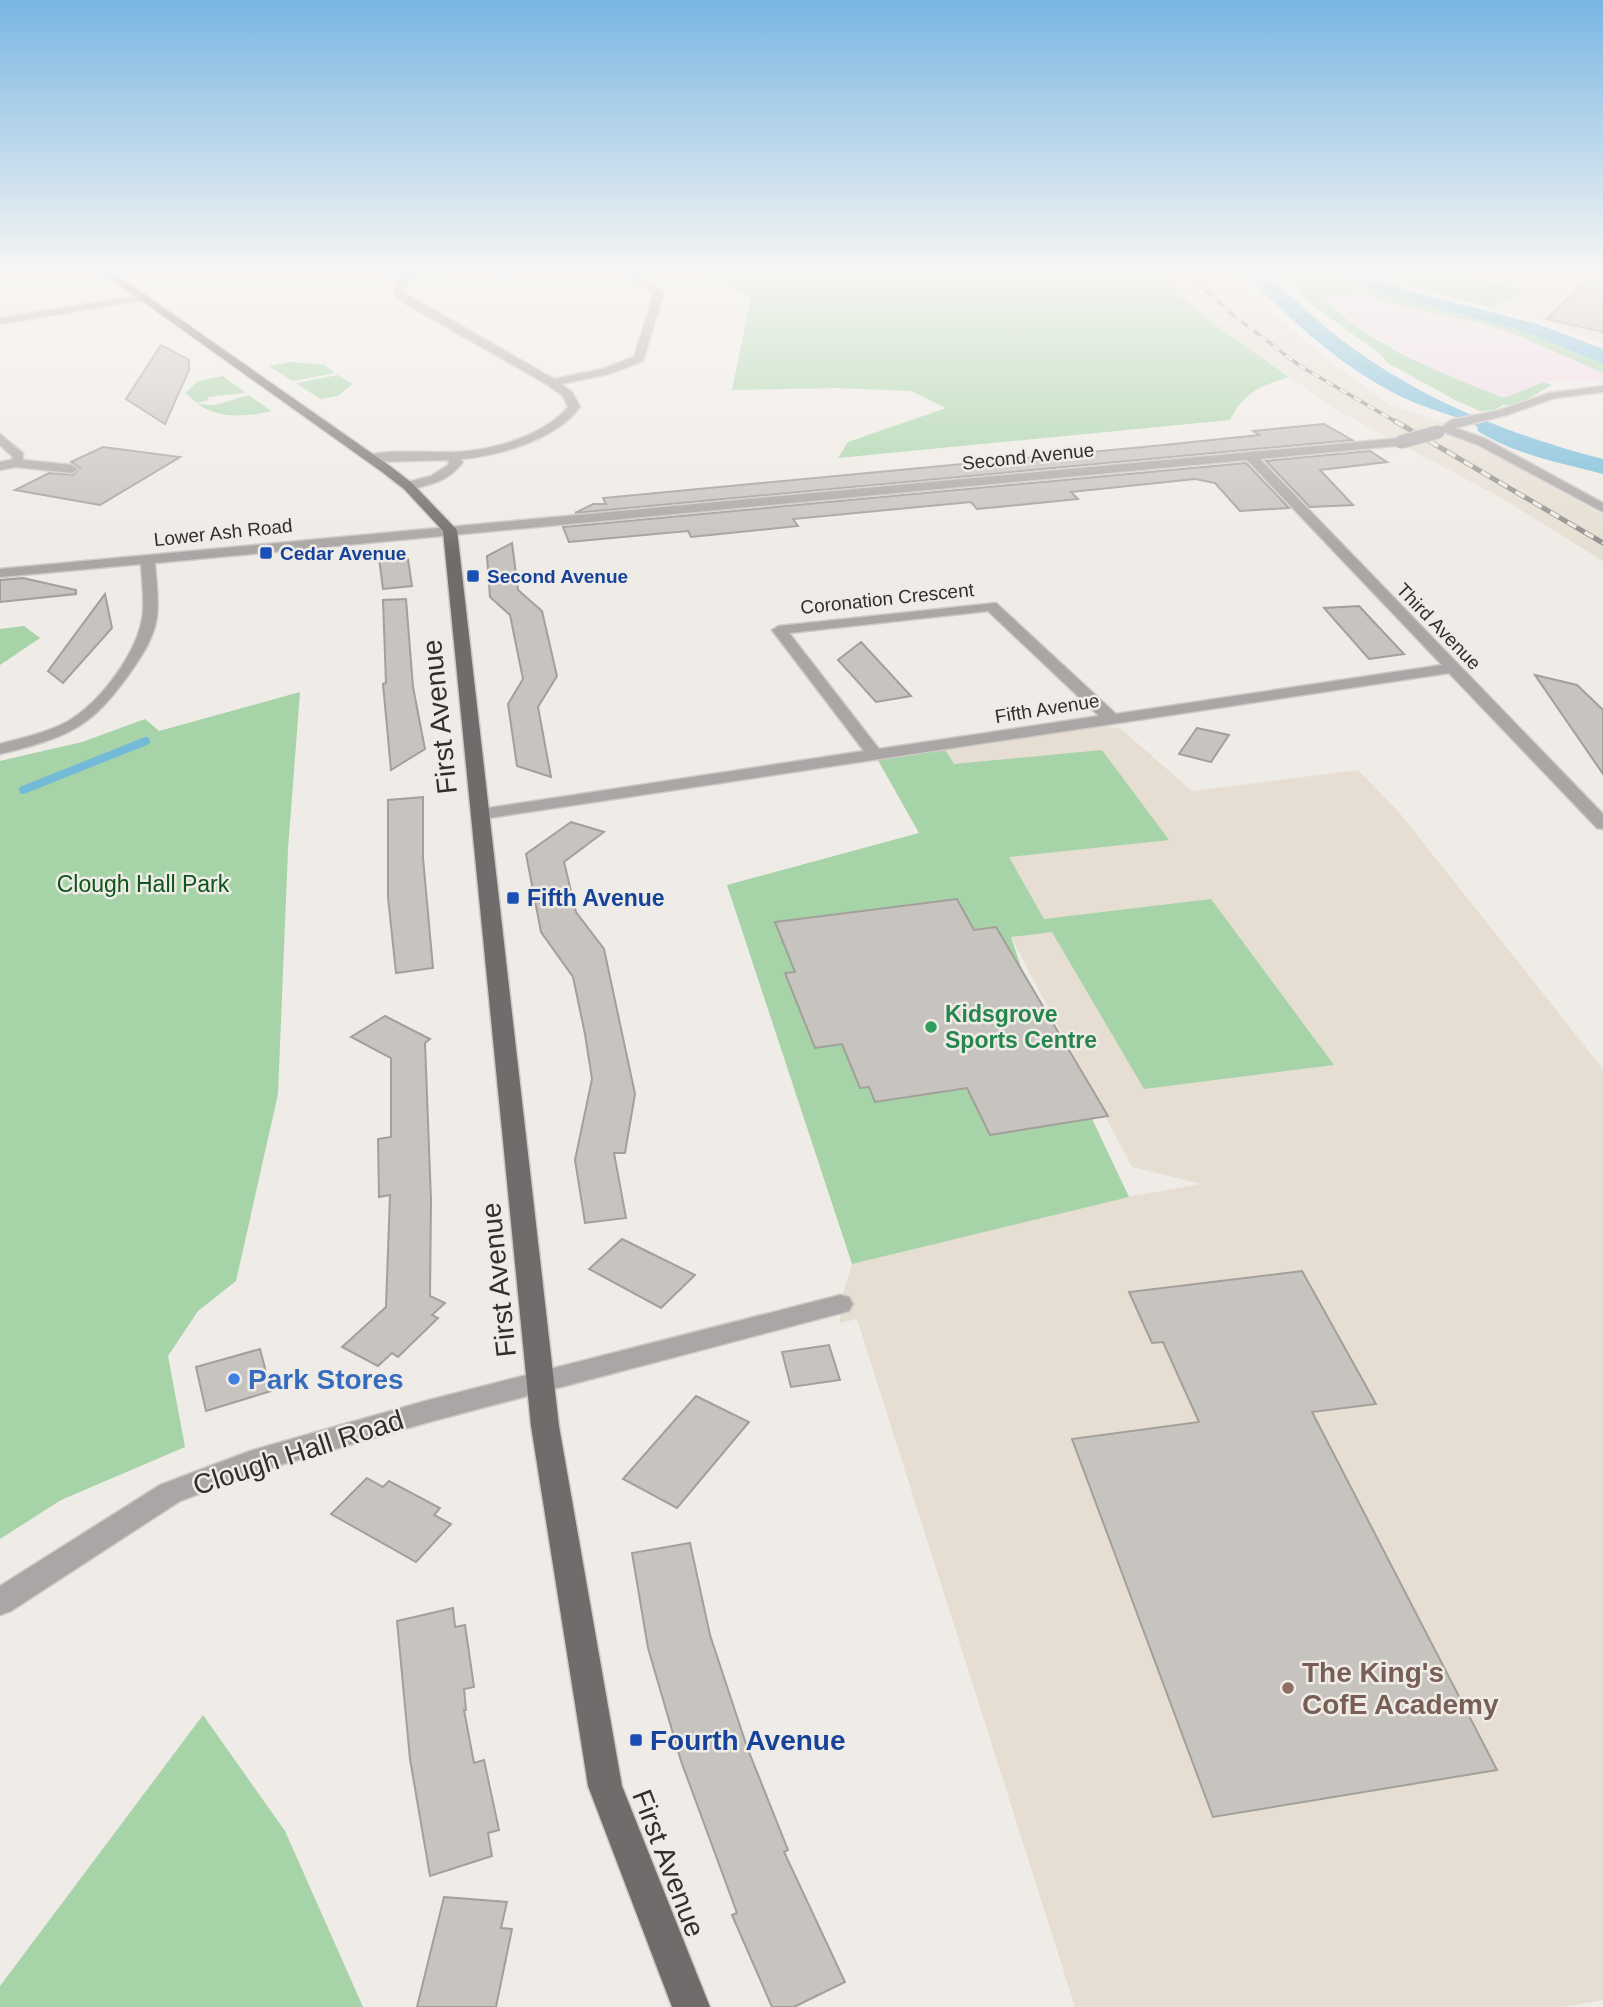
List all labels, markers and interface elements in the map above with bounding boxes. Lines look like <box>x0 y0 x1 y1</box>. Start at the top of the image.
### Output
street label: Second Avenue <box>961 439 1095 474</box>
street label: Lower Ash Road <box>153 515 293 550</box>
place label: Cedar Avenue <box>280 543 406 564</box>
marker: Cedar Avenue <box>258 545 274 561</box>
place label: Second Avenue <box>487 566 628 587</box>
marker: Second Avenue <box>465 568 481 584</box>
street label: Coronation Crescent <box>799 579 976 618</box>
street label: Third Avenue <box>1392 579 1485 674</box>
street label: First Avenue <box>416 638 463 796</box>
street label: Fifth Avenue <box>993 690 1101 727</box>
park label: Clough Hall Park <box>57 871 230 897</box>
place label: Fifth Avenue <box>527 885 665 911</box>
marker: Fifth Avenue <box>505 890 521 906</box>
place label: Kidsgrove Sports Centre <box>945 1001 1097 1053</box>
marker: Kidsgrove Sports Centre <box>923 1019 939 1035</box>
street label: First Avenue <box>475 1201 522 1359</box>
place label: Park Stores <box>248 1364 404 1395</box>
marker: Park Stores <box>226 1371 242 1387</box>
street label: Clough Hall Road <box>189 1404 407 1501</box>
place label: The King's CofE Academy <box>1302 1657 1499 1720</box>
marker: The King's CofE Academy <box>1280 1680 1296 1696</box>
place label: Fourth Avenue <box>650 1725 845 1756</box>
marker: Fourth Avenue <box>628 1732 644 1748</box>
street label: First Avenue <box>626 1785 711 1941</box>

